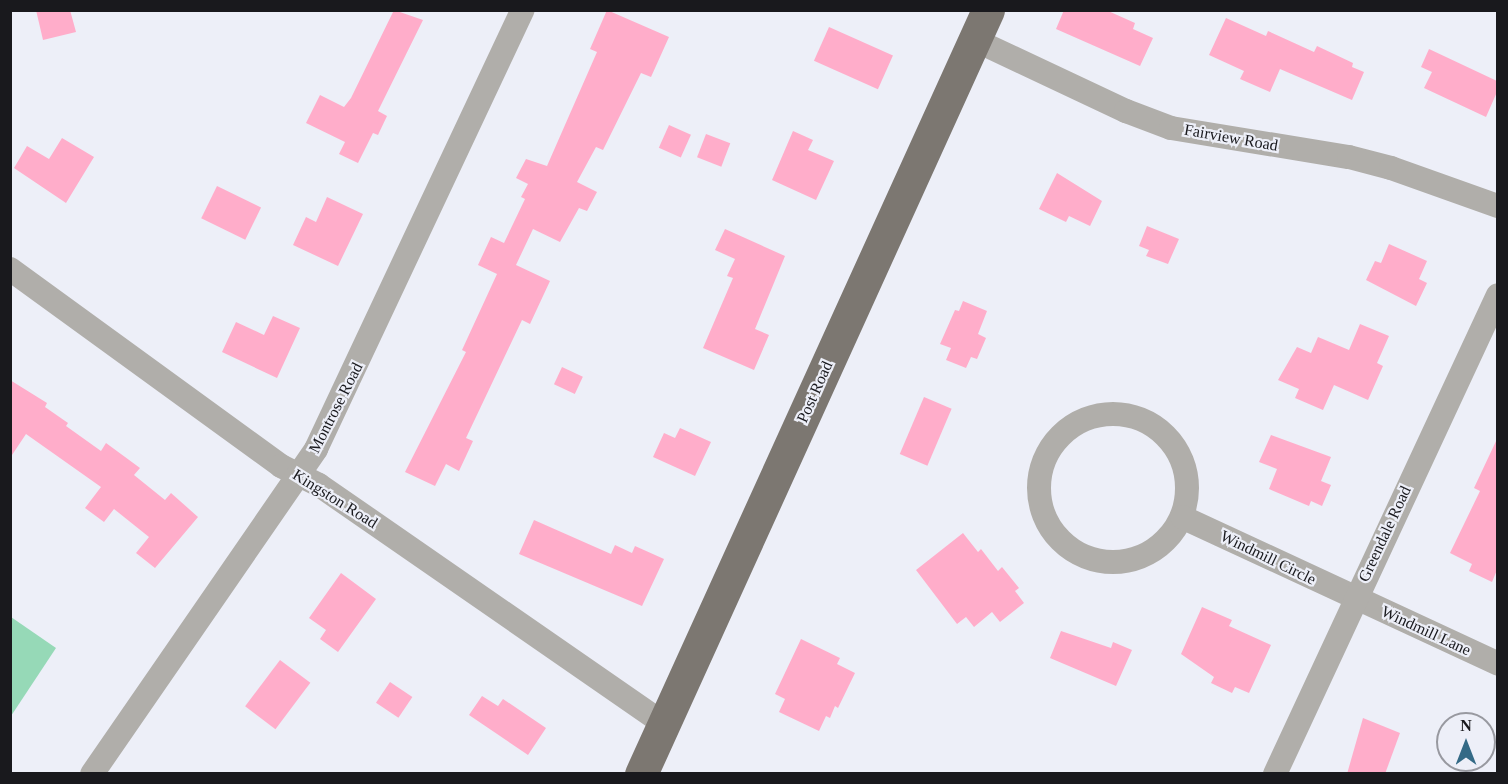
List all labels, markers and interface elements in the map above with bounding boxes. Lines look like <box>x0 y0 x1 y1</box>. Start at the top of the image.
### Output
street label: Fairview Road <box>1183 120 1279 156</box>
street label: Post Road <box>793 358 837 426</box>
street label: Montrose Road <box>305 359 367 457</box>
street label: Kingston Road <box>289 465 381 533</box>
street label: Greendale Road <box>1354 483 1416 585</box>
street label: Windmill Circle <box>1217 527 1319 589</box>
street label: Windmill Lane <box>1378 602 1474 660</box>
north arrow <box>1436 712 1496 772</box>
text: N <box>1460 717 1472 734</box>

